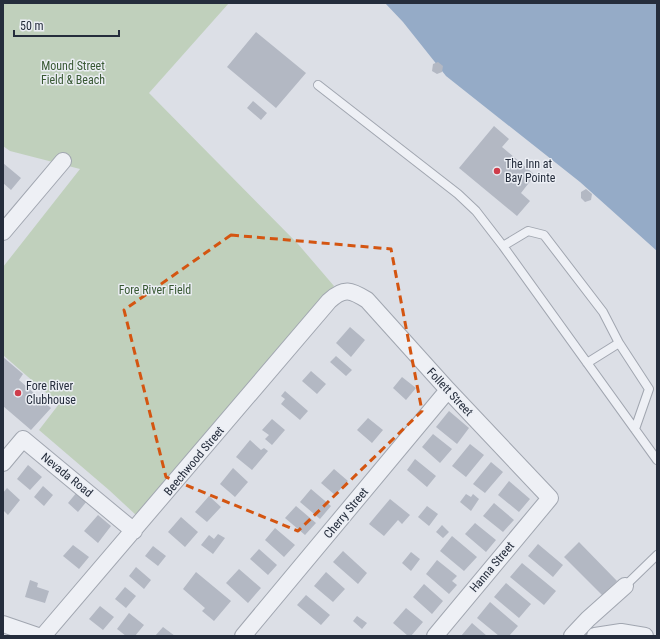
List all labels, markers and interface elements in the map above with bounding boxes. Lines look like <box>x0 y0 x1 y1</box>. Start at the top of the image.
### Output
scale bar <box>14 12 119 38</box>
text: 50 m <box>20 19 44 33</box>
park label: Mound Street Field & Beach <box>41 59 105 87</box>
place label: The Inn at Bay Pointe <box>505 157 556 185</box>
marker: The Inn at Bay Pointe <box>492 166 502 176</box>
park label: Fore River Field <box>119 283 191 297</box>
street label: Follett Street <box>424 365 476 419</box>
place label: Fore River Clubhouse <box>26 379 76 407</box>
marker: Fore River Clubhouse <box>13 388 23 398</box>
street label: Beechwood Street <box>161 423 227 498</box>
street label: Nevada Road <box>38 450 96 500</box>
street label: Cherry Street <box>321 485 371 541</box>
street label: Hanna Street <box>467 539 517 595</box>

